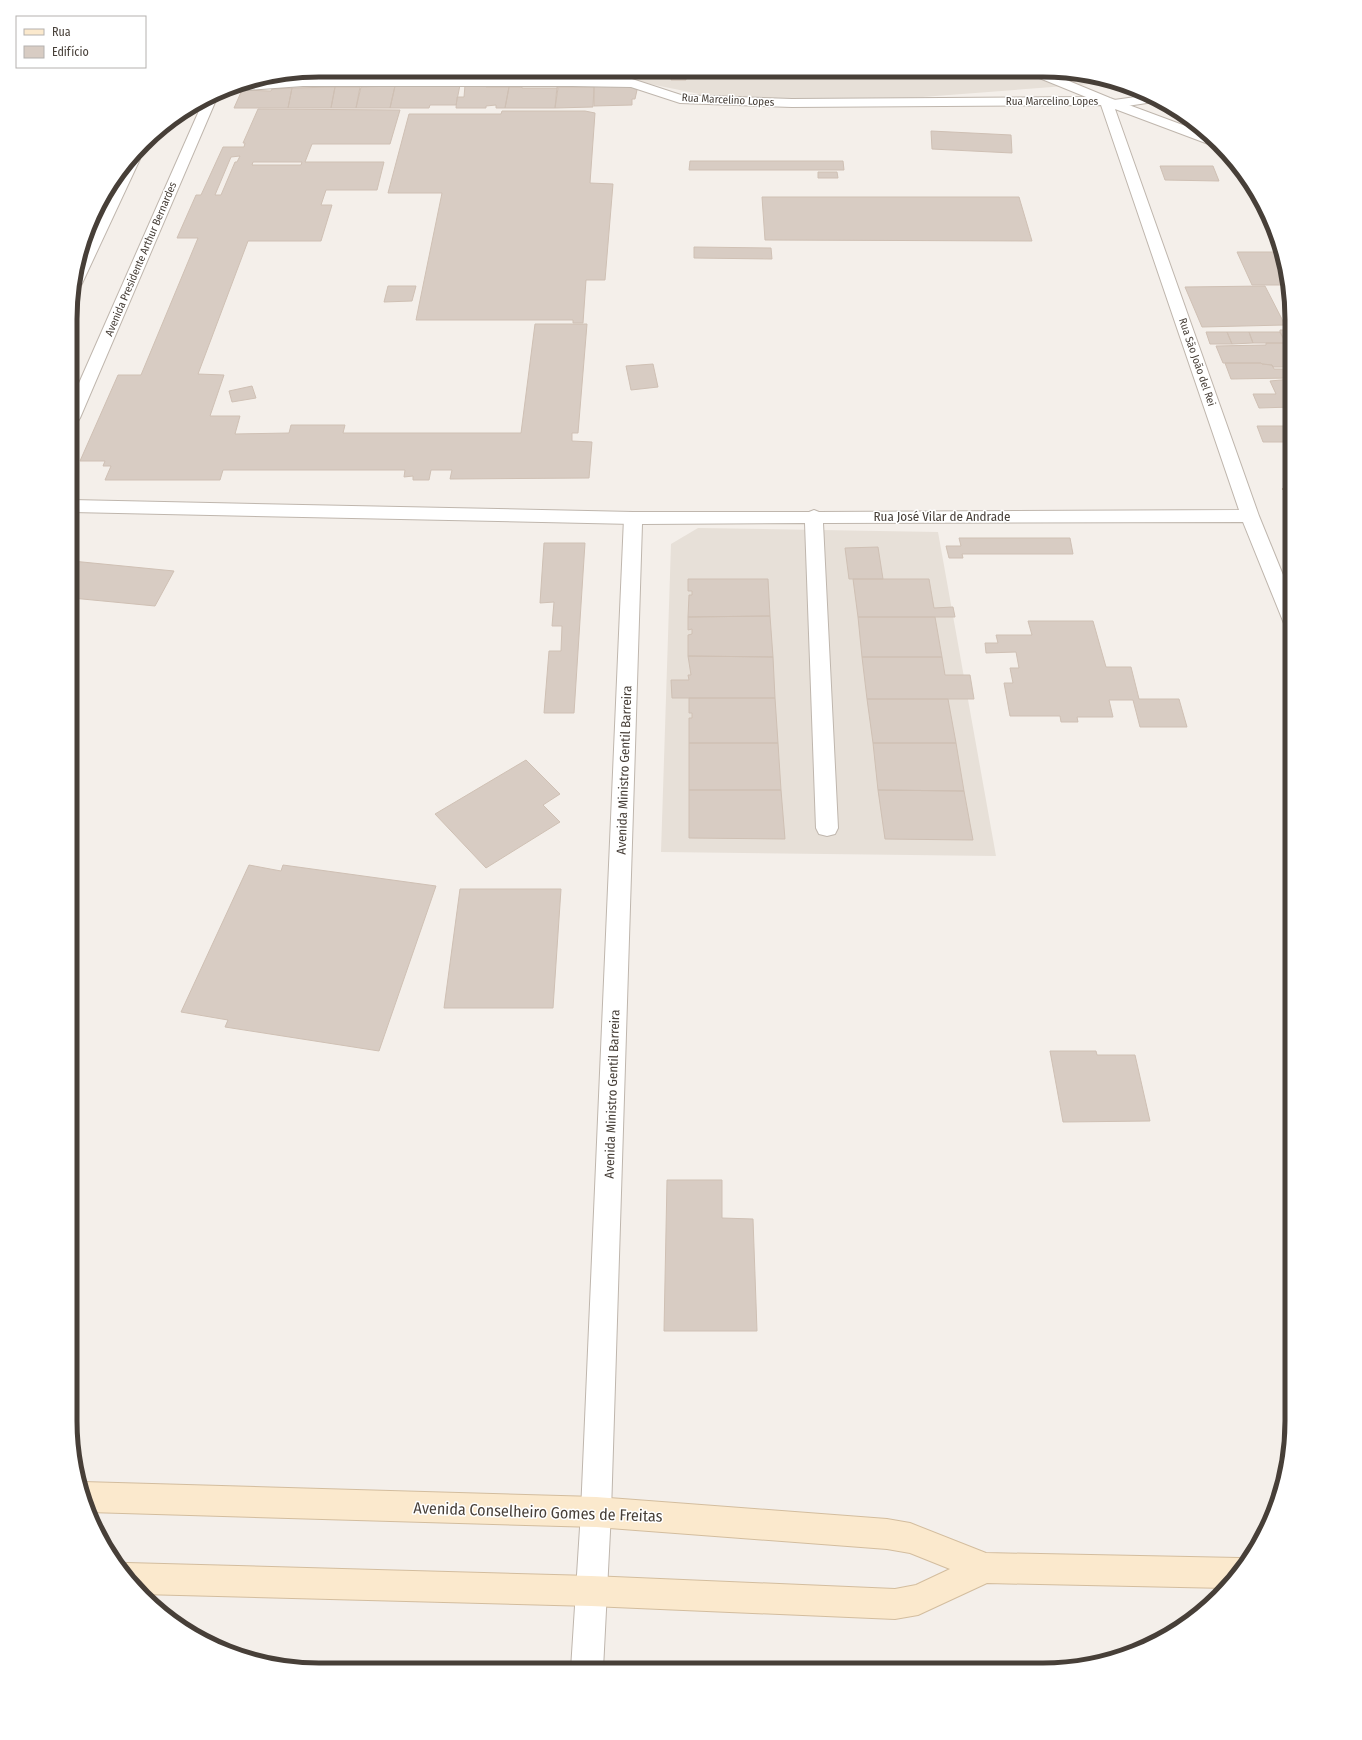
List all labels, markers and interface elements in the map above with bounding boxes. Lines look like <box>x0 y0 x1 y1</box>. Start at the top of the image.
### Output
legend <box>16 16 146 68</box>
text: Rua <box>52 25 71 39</box>
text: Edifício <box>52 45 89 59</box>
street label: Rua Marcelino Lopes <box>681 91 775 109</box>
street label: Rua Marcelino Lopes <box>1006 95 1099 108</box>
street label: Avenida Presidente Arthur Bernardes <box>103 180 180 338</box>
street label: Rua São João del Rei <box>1176 316 1218 408</box>
street label: Rua José Vilar de Andrade <box>874 509 1010 524</box>
street label: Avenida Ministro Gentil Barreira <box>614 685 634 855</box>
street label: Avenida Ministro Gentil Barreira <box>602 1009 622 1179</box>
street label: Avenida Conselheiro Gomes de Freitas <box>413 1498 663 1526</box>

